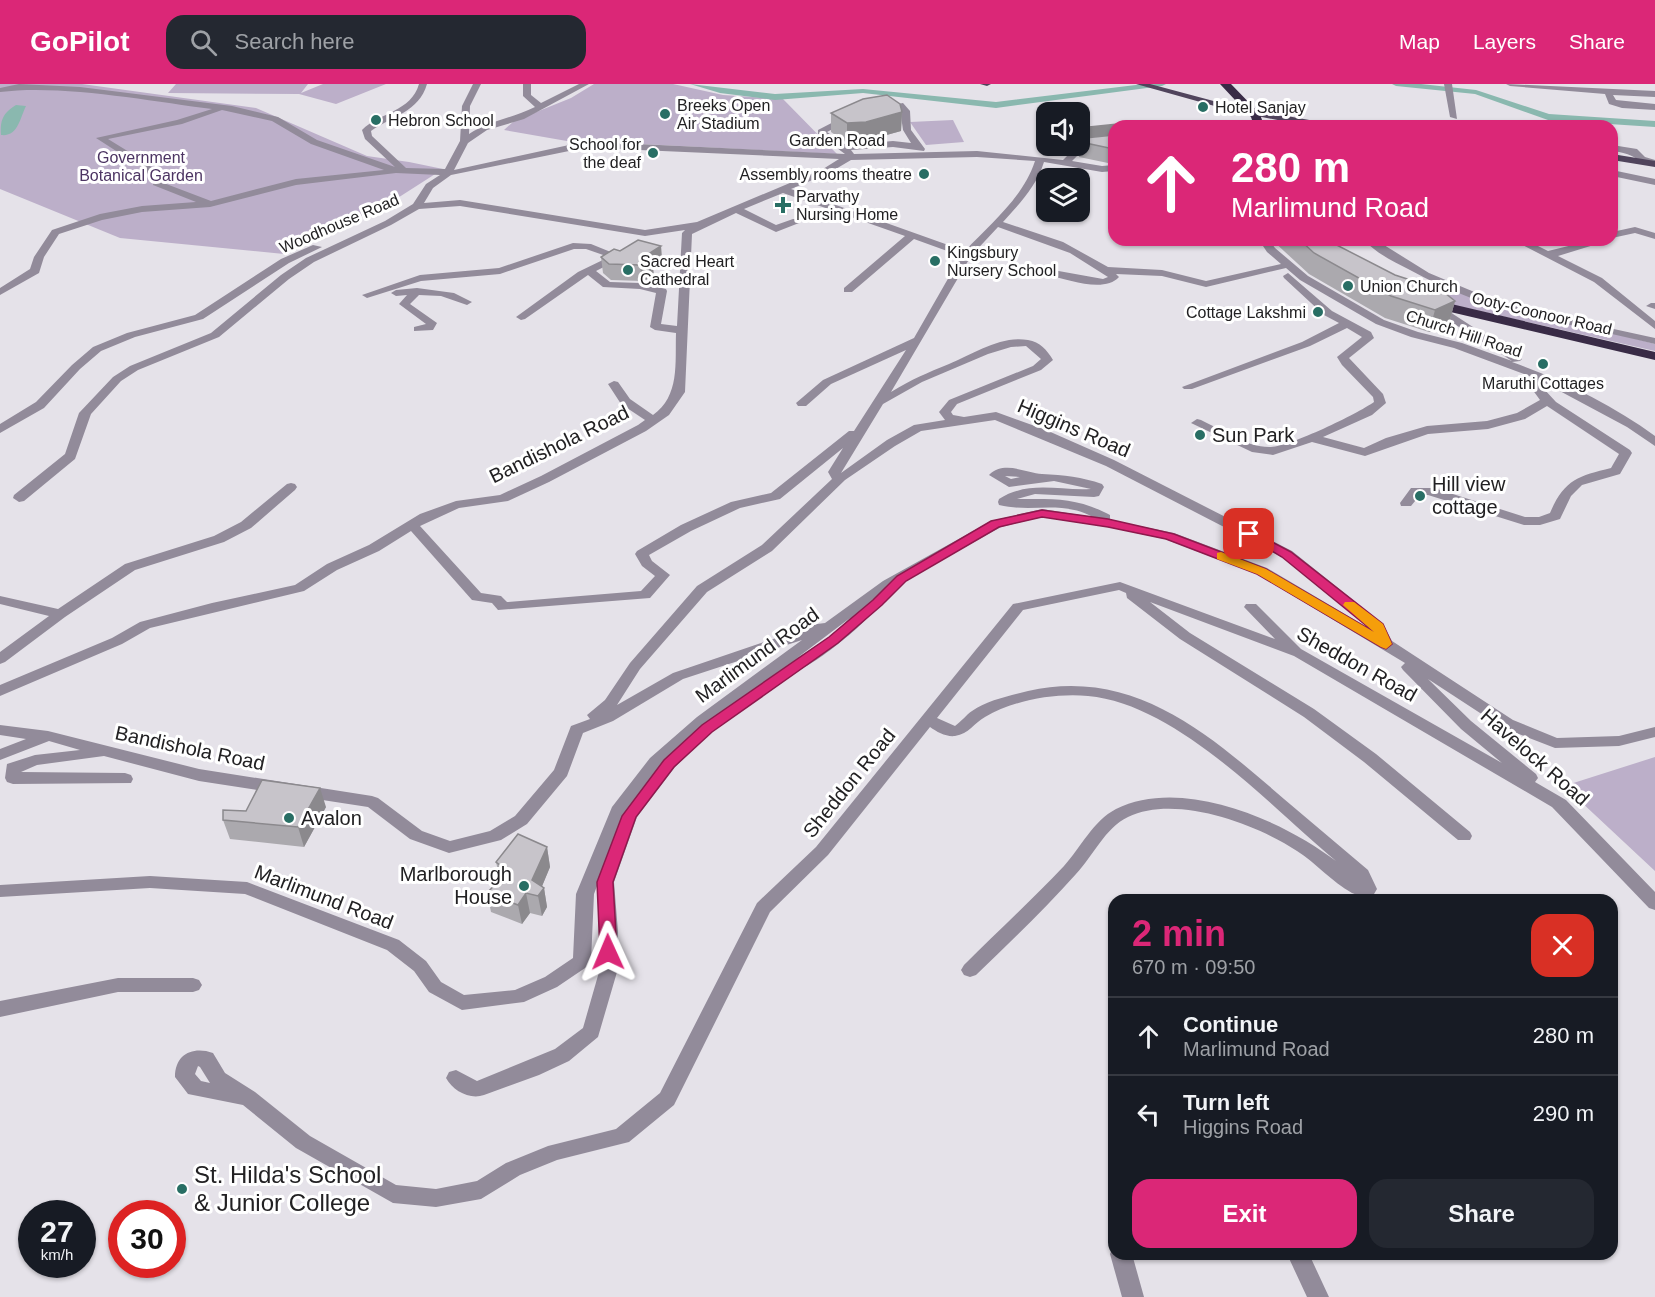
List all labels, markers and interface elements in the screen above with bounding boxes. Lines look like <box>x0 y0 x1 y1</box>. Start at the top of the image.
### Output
search box <box>166 15 586 69</box>
text: GoPilot <box>30 26 130 57</box>
icon: search <box>187 26 220 59</box>
text: Search here <box>235 29 354 54</box>
text: Map <box>1399 30 1440 53</box>
text: Layers <box>1473 30 1536 53</box>
text: Share <box>1569 30 1625 53</box>
place label: Breeks Open Air Stadium <box>677 97 770 132</box>
place label: Hotel Sanjay <box>1215 99 1306 116</box>
marker: Hotel Sanjay <box>1196 100 1210 114</box>
map controls <box>1036 102 1090 222</box>
button: sound <box>1036 102 1090 156</box>
marker: Breeks Open Air Stadium <box>658 107 672 121</box>
place label: Hebron School <box>388 112 494 129</box>
marker: Hebron School <box>369 113 383 127</box>
street label: Garden Road <box>789 132 885 149</box>
place label: School for the deaf <box>569 136 642 171</box>
icon: ahead <box>1132 144 1210 222</box>
text: 280 m <box>1231 144 1350 191</box>
marker: School for the deaf <box>646 146 660 160</box>
park label: Government Botanical Garden <box>79 149 203 184</box>
place label: Assembly rooms theatre <box>739 166 912 183</box>
marker: Assembly rooms theatre <box>917 167 931 181</box>
button: layers <box>1036 168 1090 222</box>
place label: Parvathy Nursing Home <box>796 188 898 223</box>
street label: Woodhouse Road <box>277 191 401 256</box>
text: Marlimund Road <box>1231 193 1429 223</box>
marker: Parvathy Nursing Home <box>774 196 792 214</box>
place label: Kingsbury Nursery School <box>947 244 1056 279</box>
place label: Sacred Heart Cathedral <box>640 253 735 288</box>
marker: Kingsbury Nursery School <box>928 254 942 268</box>
marker: Sacred Heart Cathedral <box>621 263 635 277</box>
place label: Union Church <box>1360 278 1458 295</box>
marker: Union Church <box>1341 279 1355 293</box>
street label: Ooty-Coonoor Road <box>1470 289 1614 338</box>
place label: Cottage Lakshmi <box>1186 304 1306 321</box>
marker: Cottage Lakshmi <box>1311 305 1325 319</box>
street label: Church Hill Road <box>1404 307 1524 360</box>
marker: Maruthi Cottages <box>1536 357 1550 371</box>
place label: Maruthi Cottages <box>1482 375 1604 392</box>
street label: Higgins Road <box>1014 394 1134 462</box>
street label: Bandishola Road <box>486 401 632 487</box>
place label: Sun Park <box>1212 424 1295 446</box>
marker: Sun Park <box>1193 428 1207 442</box>
place label: Hill view cottage <box>1432 473 1506 518</box>
marker: Hill view cottage <box>1413 489 1427 503</box>
pin <box>1223 508 1274 559</box>
icon: arrive <box>1232 517 1265 550</box>
street label: Marlimund Road <box>691 603 823 707</box>
street label: Sheddon Road <box>1293 622 1421 706</box>
street label: Havelock Road <box>1477 704 1593 810</box>
street label: Bandishola Road <box>113 721 267 775</box>
street label: Sheddon Road <box>798 724 900 842</box>
place label: Avalon <box>301 807 362 829</box>
marker: Avalon <box>282 811 296 825</box>
street label: Marlimund Road <box>252 860 396 934</box>
place label: Marlborough House <box>400 863 512 908</box>
marker: Marlborough House <box>517 879 531 893</box>
text: 2 min <box>1132 913 1226 954</box>
button: close <box>1531 914 1594 977</box>
position arrow <box>576 920 640 984</box>
text: 670 m · 09:50 <box>1132 956 1255 978</box>
text: Continue <box>1183 1012 1278 1037</box>
icon: ahead <box>1132 1020 1165 1053</box>
text: 280 m <box>1533 1023 1594 1048</box>
text: Marlimund Road <box>1183 1038 1330 1060</box>
text: Turn left <box>1183 1090 1269 1115</box>
icon: left <box>1132 1098 1165 1131</box>
text: 290 m <box>1533 1101 1594 1126</box>
text: Higgins Road <box>1183 1116 1303 1138</box>
place label: St. Hilda's School & Junior College <box>194 1161 381 1216</box>
button: Exit <box>1132 1179 1357 1248</box>
button: Share <box>1369 1179 1594 1248</box>
marker: St. Hilda's School & Junior College <box>175 1182 189 1196</box>
speed limit sign: 30 <box>108 1200 186 1278</box>
text: 27 <box>40 1215 74 1248</box>
text: km/h <box>41 1246 73 1263</box>

